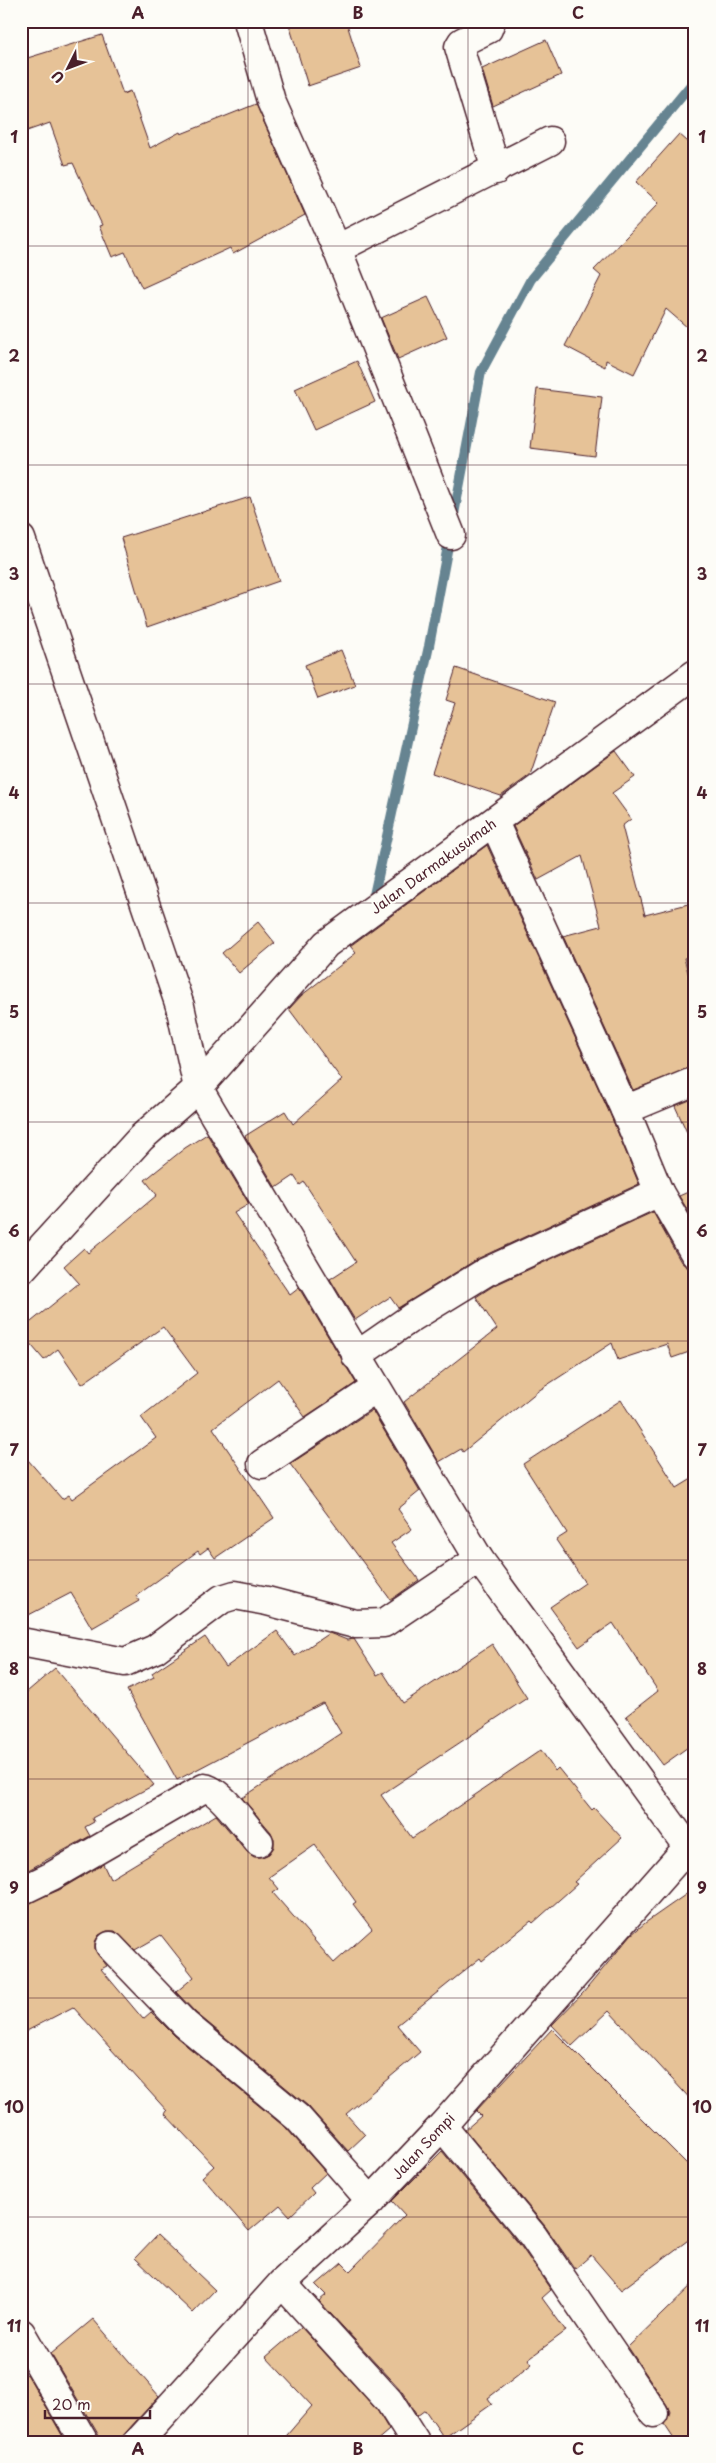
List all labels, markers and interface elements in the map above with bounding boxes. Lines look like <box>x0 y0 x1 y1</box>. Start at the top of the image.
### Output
text: A <box>132 0 145 24</box>
text: B <box>353 0 364 24</box>
text: C <box>572 0 584 24</box>
north arrow <box>42 42 92 92</box>
text: U <box>47 66 69 88</box>
text: 1 <box>10 124 18 148</box>
text: 1 <box>698 124 706 148</box>
text: 2 <box>8 343 20 367</box>
text: 2 <box>696 343 708 367</box>
text: 3 <box>9 561 19 585</box>
text: 3 <box>697 561 707 585</box>
text: 4 <box>9 780 20 804</box>
text: 4 <box>697 780 708 804</box>
street label: Jalan Darmakusumah <box>366 813 500 919</box>
text: 5 <box>9 999 19 1023</box>
text: 5 <box>697 999 707 1023</box>
text: 6 <box>8 1218 20 1242</box>
text: 6 <box>696 1218 708 1242</box>
text: 7 <box>9 1437 19 1461</box>
text: 7 <box>697 1437 707 1461</box>
text: 8 <box>9 1656 19 1680</box>
text: 8 <box>697 1656 707 1680</box>
text: 9 <box>9 1875 19 1899</box>
text: 9 <box>697 1875 707 1899</box>
text: 10 <box>4 2094 24 2118</box>
text: 10 <box>692 2094 712 2118</box>
street label: Jalan Sompi <box>387 2108 459 2184</box>
text: 11 <box>7 2313 21 2337</box>
text: 11 <box>695 2313 709 2337</box>
scale bar <box>45 2388 150 2420</box>
text: 20 m <box>52 2392 91 2415</box>
text: A <box>132 2436 145 2460</box>
text: B <box>353 2436 364 2460</box>
text: C <box>572 2436 584 2460</box>

